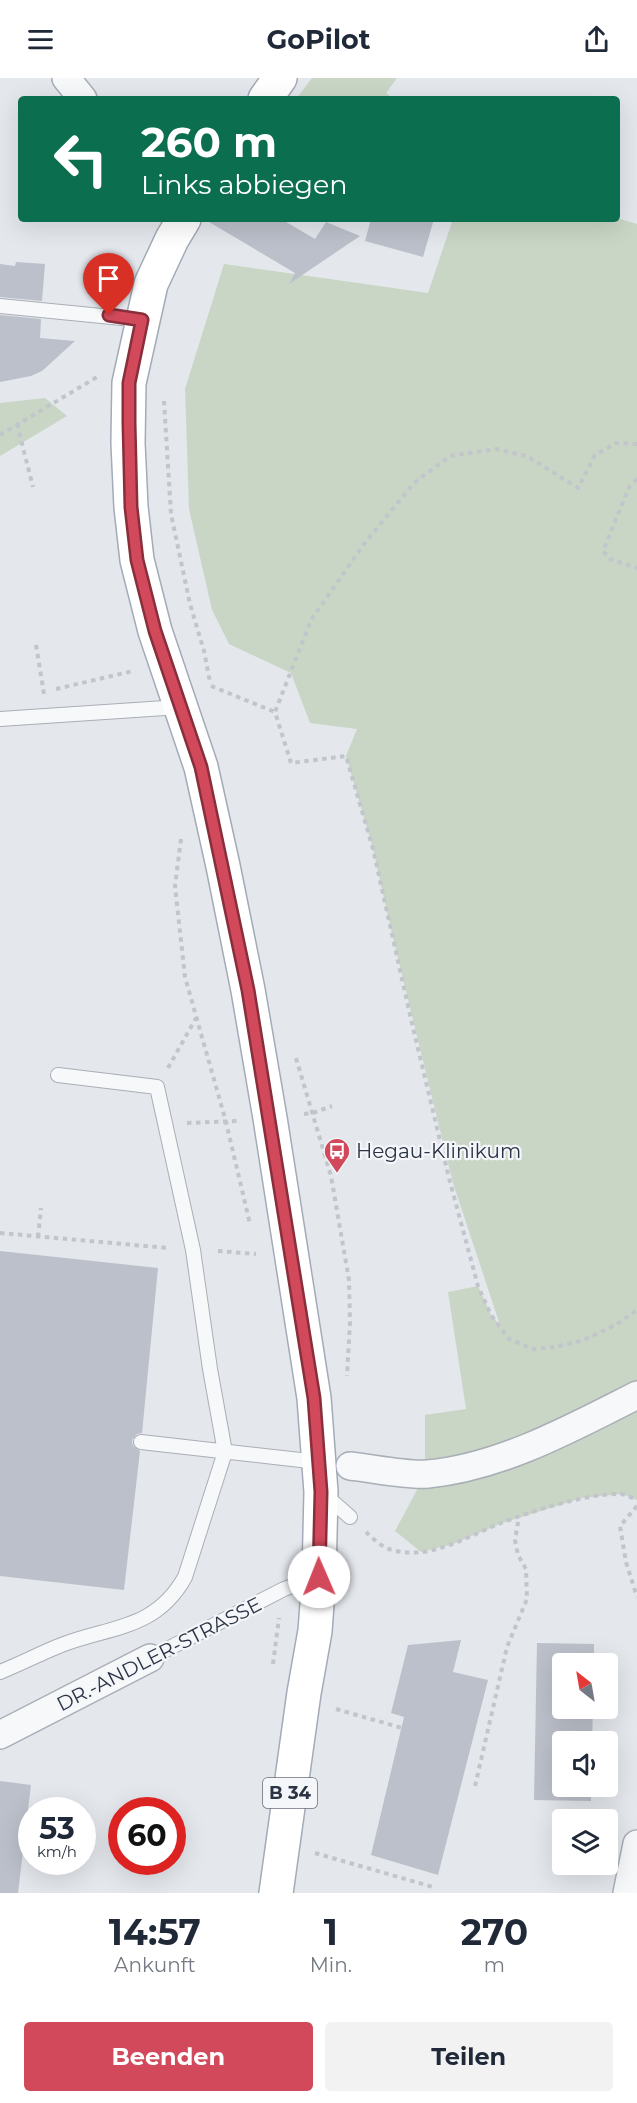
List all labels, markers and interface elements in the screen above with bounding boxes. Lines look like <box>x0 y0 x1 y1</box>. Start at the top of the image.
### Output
icon: menu <box>24 23 57 56</box>
text: GoPilot <box>267 23 370 56</box>
icon: share <box>580 23 613 56</box>
text: 260 m <box>141 116 277 168</box>
icon: left <box>42 120 120 198</box>
text: Links abbiegen <box>141 168 348 201</box>
pin <box>83 253 134 315</box>
icon: arrive <box>92 262 125 295</box>
bus stop icon: Hegau-Klinikum <box>322 1136 352 1174</box>
place label: Hegau-Klinikum <box>356 1139 521 1163</box>
position arrow <box>287 1545 351 1609</box>
street label: DR.-ANDLER-STRASSE <box>52 1592 266 1716</box>
north arrow <box>552 1653 618 1719</box>
map controls <box>552 1653 618 1875</box>
button: sound <box>552 1731 618 1797</box>
road number: B 34 <box>263 1778 317 1808</box>
speed limit sign: 60 <box>108 1797 186 1875</box>
button: layers <box>552 1809 618 1875</box>
text: 53 <box>39 1810 75 1847</box>
text: km/h <box>37 1842 77 1861</box>
text: 14:57 <box>109 1910 201 1954</box>
text: 1 <box>324 1910 338 1954</box>
text: 270 <box>461 1910 528 1954</box>
text: Ankunft <box>114 1953 196 1977</box>
text: Min. <box>310 1953 352 1977</box>
text: m <box>484 1953 505 1977</box>
button: Beenden <box>24 2022 313 2091</box>
button: Teilen <box>325 2022 613 2091</box>

